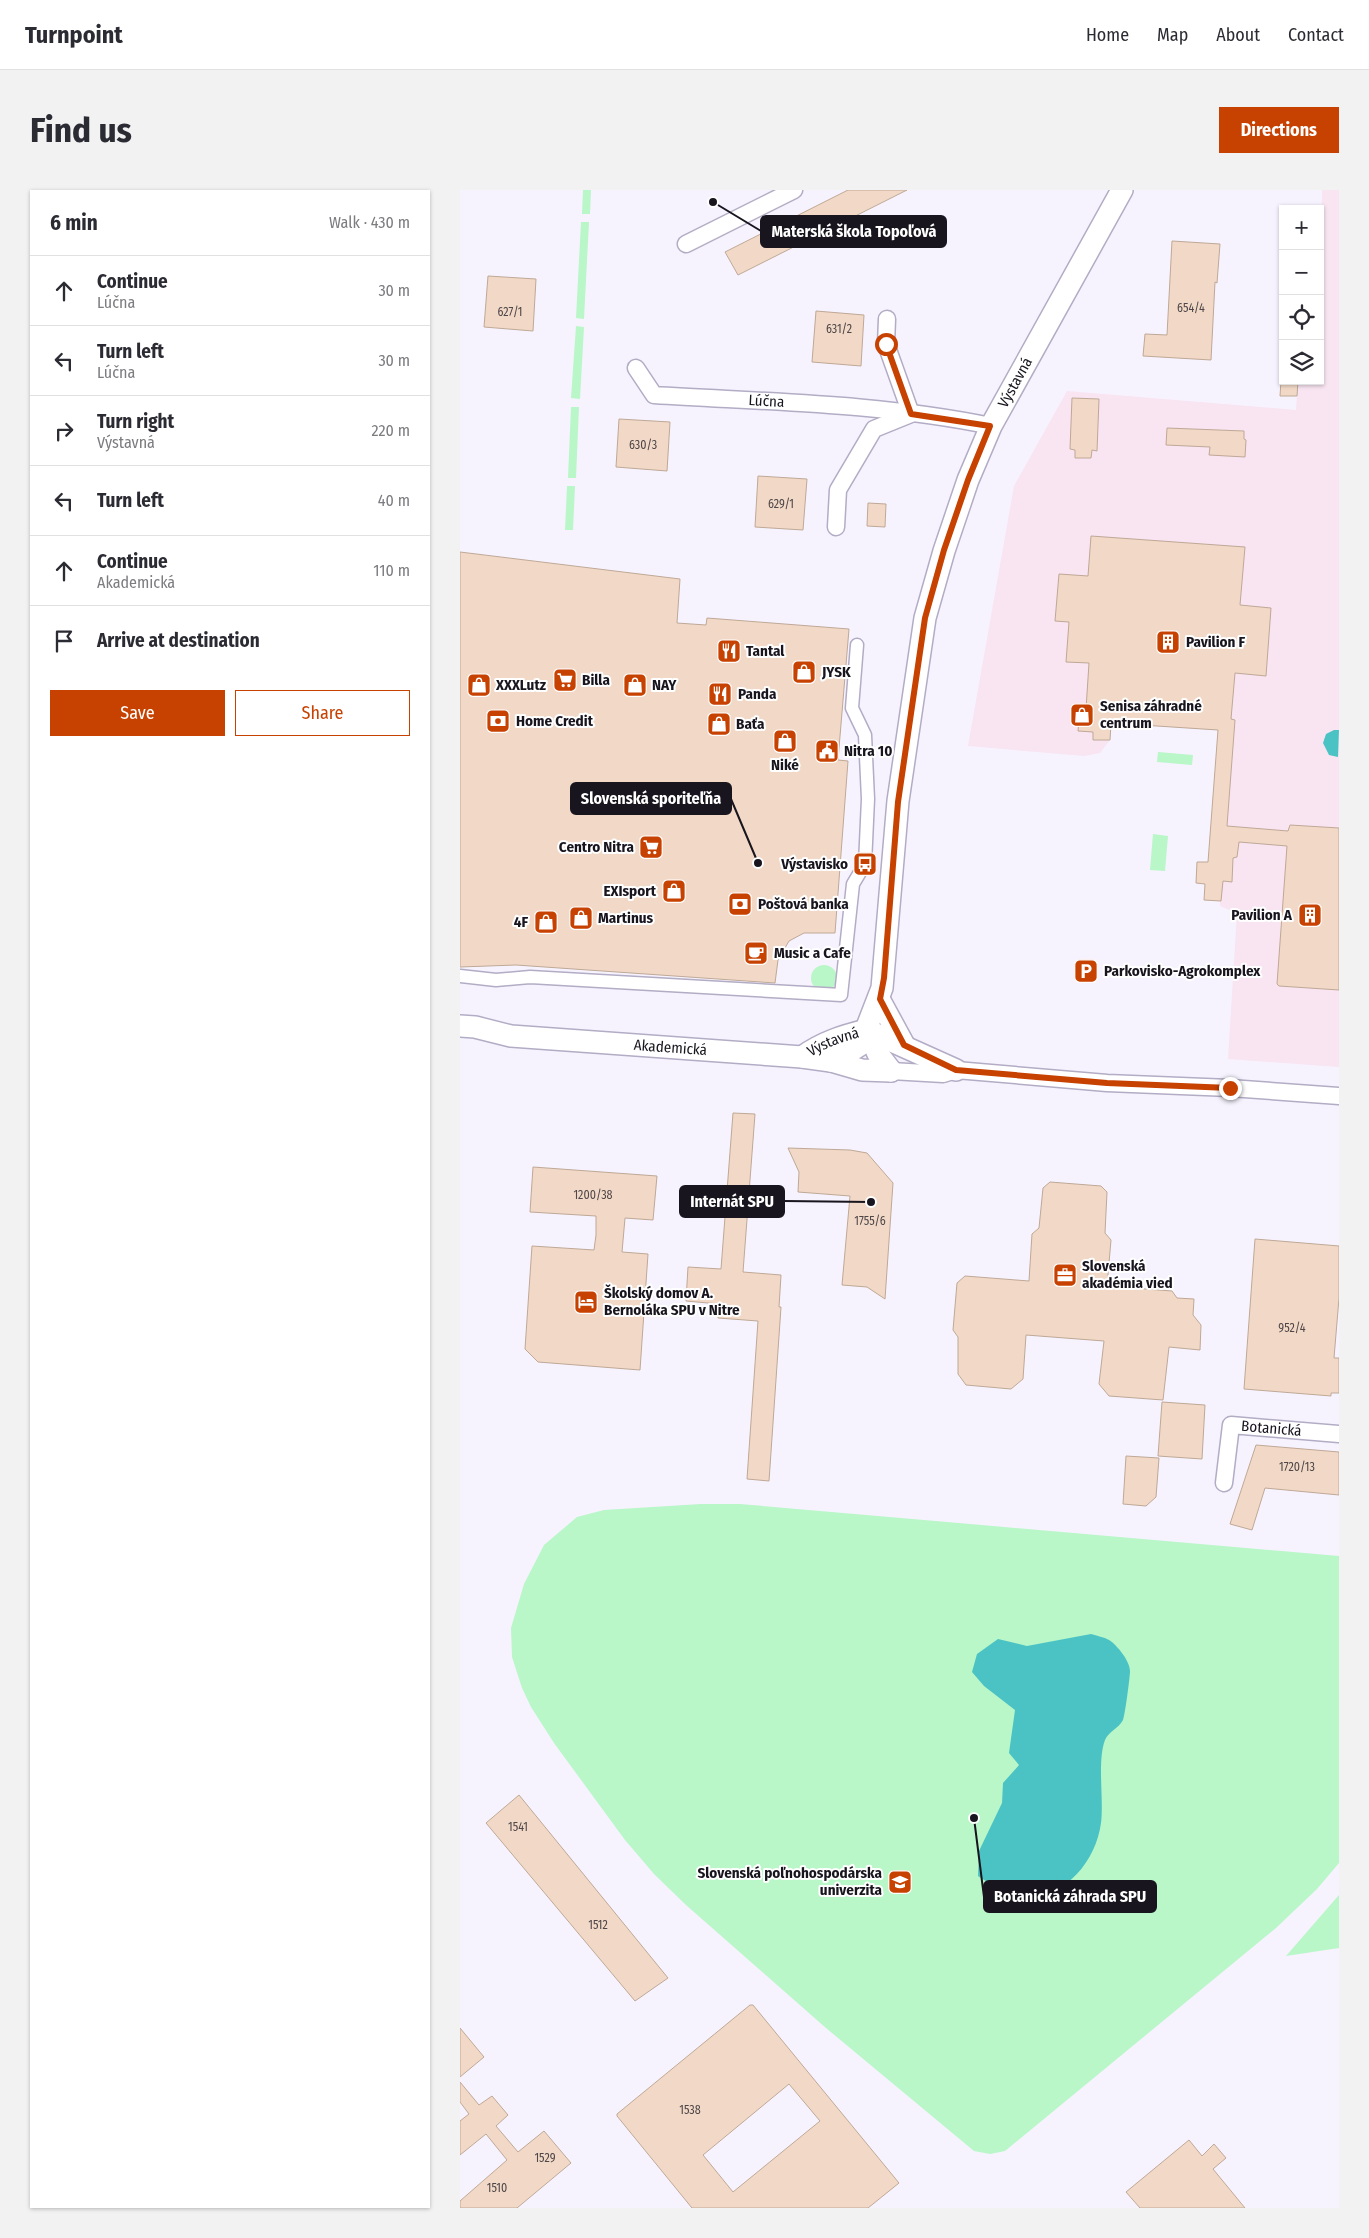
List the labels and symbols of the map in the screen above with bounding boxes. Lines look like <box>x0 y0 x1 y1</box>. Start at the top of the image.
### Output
callout: Materská škola Topoľová <box>761 216 946 247</box>
text: Materská škola Topoľová <box>772 222 937 241</box>
house number: 654/4 <box>1177 301 1205 315</box>
house number: 627/1 <box>497 305 523 319</box>
house number: 631/2 <box>826 322 852 336</box>
route start <box>875 333 898 356</box>
street label: Výstavná <box>994 354 1036 411</box>
street label: Lúčna <box>748 391 785 411</box>
house number: 630/3 <box>629 438 657 452</box>
house number: 629/1 <box>768 497 794 511</box>
building icon: Pavilion F <box>1155 629 1181 655</box>
place label: Pavilion F <box>1186 633 1246 651</box>
restaurant icon: Tantal <box>716 638 742 664</box>
place label: Tantal <box>746 642 785 660</box>
shop icon: JYSK <box>791 659 817 685</box>
place label: JYSK <box>821 663 851 681</box>
supermarket icon: Billa <box>552 667 578 693</box>
place label: Billa <box>582 671 610 689</box>
shop icon: XXXLutz <box>466 672 492 698</box>
shop icon: NAY <box>622 672 648 698</box>
place label: XXXLutz <box>495 676 547 694</box>
place label: NAY <box>652 676 677 694</box>
restaurant icon: Panda <box>707 681 733 707</box>
place label: Panda <box>738 685 777 703</box>
place label: Senisa záhradné centrum <box>1100 697 1202 732</box>
shop icon: Senisa záhradné centrum <box>1069 702 1095 728</box>
bank icon: Home Credit <box>485 708 511 734</box>
shop icon: Baťa <box>706 711 732 737</box>
place label: Home Credit <box>516 712 594 730</box>
place label: Baťa <box>736 715 765 733</box>
shop icon: Niké <box>772 728 798 754</box>
public building icon: Nitra 10 <box>814 738 840 764</box>
place label: Nitra 10 <box>844 742 892 760</box>
place label: Niké <box>771 756 799 774</box>
callout: Slovenská sporiteľňa <box>571 783 731 814</box>
text: Slovenská sporiteľňa <box>581 789 721 808</box>
supermarket icon: Centro Nitra <box>638 834 664 860</box>
place label: Centro Nitra <box>559 838 635 856</box>
bus stop icon: Výstavisko <box>852 851 878 877</box>
place label: Výstavisko <box>780 855 848 873</box>
shop icon: EXIsport <box>661 878 687 904</box>
place label: EXIsport <box>603 882 657 900</box>
bank icon: Poštová banka <box>727 891 753 917</box>
place label: Poštová banka <box>758 895 849 913</box>
building icon: Pavilion A <box>1297 902 1323 928</box>
shop icon: Martinus <box>568 905 594 931</box>
place label: Pavilion A <box>1231 906 1293 924</box>
shop icon: 4F <box>533 909 559 935</box>
place label: Martinus <box>598 909 654 927</box>
place label: 4F <box>514 913 528 931</box>
cafe icon: Music a Cafe <box>743 940 769 966</box>
place label: Music a Cafe <box>774 944 851 962</box>
parking icon: Parkovisko-Agrokomplex <box>1073 958 1099 984</box>
place label: Parkovisko-Agrokomplex <box>1104 962 1261 980</box>
street label: Výstavná <box>804 1023 861 1060</box>
street label: Akademická <box>633 1036 708 1059</box>
route end <box>1219 1077 1242 1100</box>
callout: Internát SPU <box>680 1186 784 1217</box>
house number: 1200/38 <box>573 1188 613 1202</box>
text: Internát SPU <box>690 1192 774 1211</box>
house number: 1755/6 <box>854 1214 886 1228</box>
place label: Slovenská akadémia vied <box>1082 1257 1173 1292</box>
office icon: Slovenská akadémia vied <box>1052 1262 1078 1288</box>
place label: Školský domov A. Bernoláka SPU v Nitre <box>604 1284 740 1319</box>
hotel icon: Školský domov A. Bernoláka SPU v Nitre <box>573 1289 599 1315</box>
house number: 952/4 <box>1278 1321 1306 1335</box>
street label: Botanická <box>1241 1417 1302 1440</box>
house number: 1720/13 <box>1279 1460 1315 1474</box>
house number: 1541 <box>508 1820 528 1834</box>
place label: Slovenská poľnohospodárska univerzita <box>698 1864 883 1899</box>
school or university icon: Slovenská poľnohospodárska univerzita <box>887 1869 913 1895</box>
callout: Botanická záhrada SPU <box>984 1881 1156 1912</box>
text: Botanická záhrada SPU <box>994 1887 1146 1906</box>
house number: 1512 <box>588 1918 608 1932</box>
house number: 1538 <box>679 2103 701 2117</box>
house number: 1529 <box>534 2151 556 2165</box>
house number: 1510 <box>487 2181 507 2195</box>

